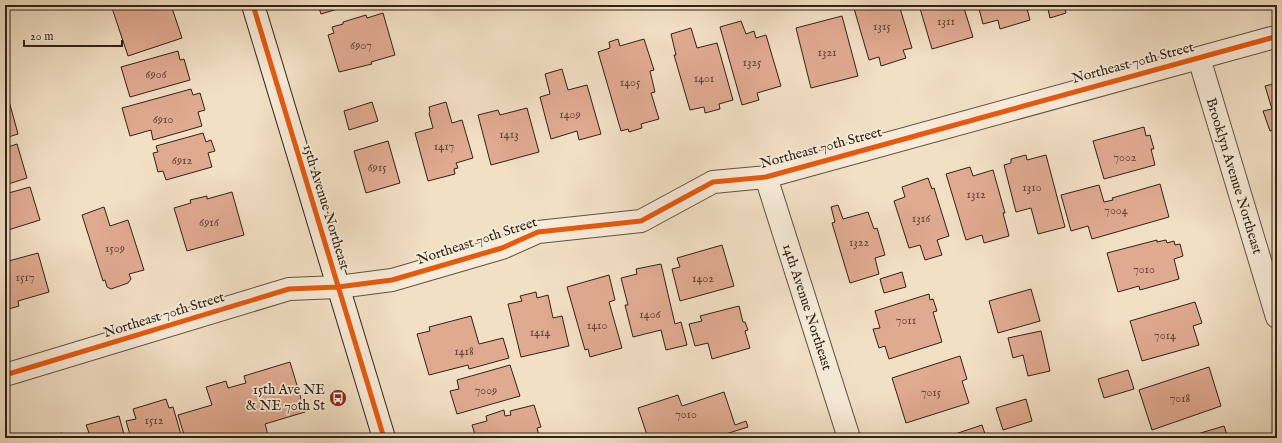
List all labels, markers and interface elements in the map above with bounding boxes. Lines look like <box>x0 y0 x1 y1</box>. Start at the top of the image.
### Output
house number: 1311 <box>937 14 955 29</box>
house number: 1315 <box>873 19 892 34</box>
scale bar <box>24 22 122 48</box>
text: 20 m <box>30 29 53 44</box>
house number: 6907 <box>350 38 372 53</box>
street label: Northeast 70th Street <box>1070 38 1196 88</box>
house number: 1321 <box>817 45 837 60</box>
house number: 1325 <box>743 55 762 70</box>
house number: 6906 <box>145 67 168 82</box>
house number: 1401 <box>694 71 714 86</box>
house number: 1405 <box>620 75 641 90</box>
street label: Brooklyn Avenue Northeast <box>1202 96 1266 257</box>
house number: 1409 <box>559 107 581 122</box>
house number: 6910 <box>153 112 173 127</box>
street label: Northeast 70th Street <box>758 123 884 173</box>
house number: 1413 <box>499 127 519 142</box>
house number: 1417 <box>434 139 454 154</box>
street label: 15th Avenue Northeast <box>298 142 354 272</box>
house number: 7002 <box>1113 150 1137 165</box>
house number: 6912 <box>172 153 193 168</box>
house number: 6915 <box>367 160 387 175</box>
house number: 1310 <box>1022 180 1042 195</box>
house number: 1312 <box>966 187 986 202</box>
house number: 7004 <box>1104 203 1128 218</box>
house number: 1316 <box>912 211 931 226</box>
street label: Northeast 70th Street <box>415 213 540 269</box>
house number: 6916 <box>199 215 220 230</box>
house number: 1322 <box>849 235 869 250</box>
house number: 1509 <box>105 241 125 256</box>
street label: 14th Avenue Northeast <box>778 241 836 373</box>
house number: 7010 <box>1133 262 1155 277</box>
house number: 1517 <box>16 270 34 285</box>
house number: 1402 <box>692 271 714 286</box>
street label: Northeast 70th Street <box>101 288 227 342</box>
house number: 1406 <box>639 307 662 322</box>
house number: 7011 <box>896 313 916 328</box>
house number: 1410 <box>587 318 607 333</box>
house number: 1414 <box>530 325 550 340</box>
house number: 7014 <box>1154 328 1176 343</box>
house number: 1418 <box>454 344 474 359</box>
place label: 15th Ave NE & NE 70th St <box>246 381 325 415</box>
house number: 7009 <box>475 383 497 398</box>
house number: 7015 <box>921 385 942 400</box>
bus stop icon: 15th Ave NE & NE 70th St <box>328 388 348 408</box>
house number: 7018 <box>1170 391 1191 406</box>
house number: 7010 <box>675 407 697 422</box>
house number: 1512 <box>145 413 164 428</box>

